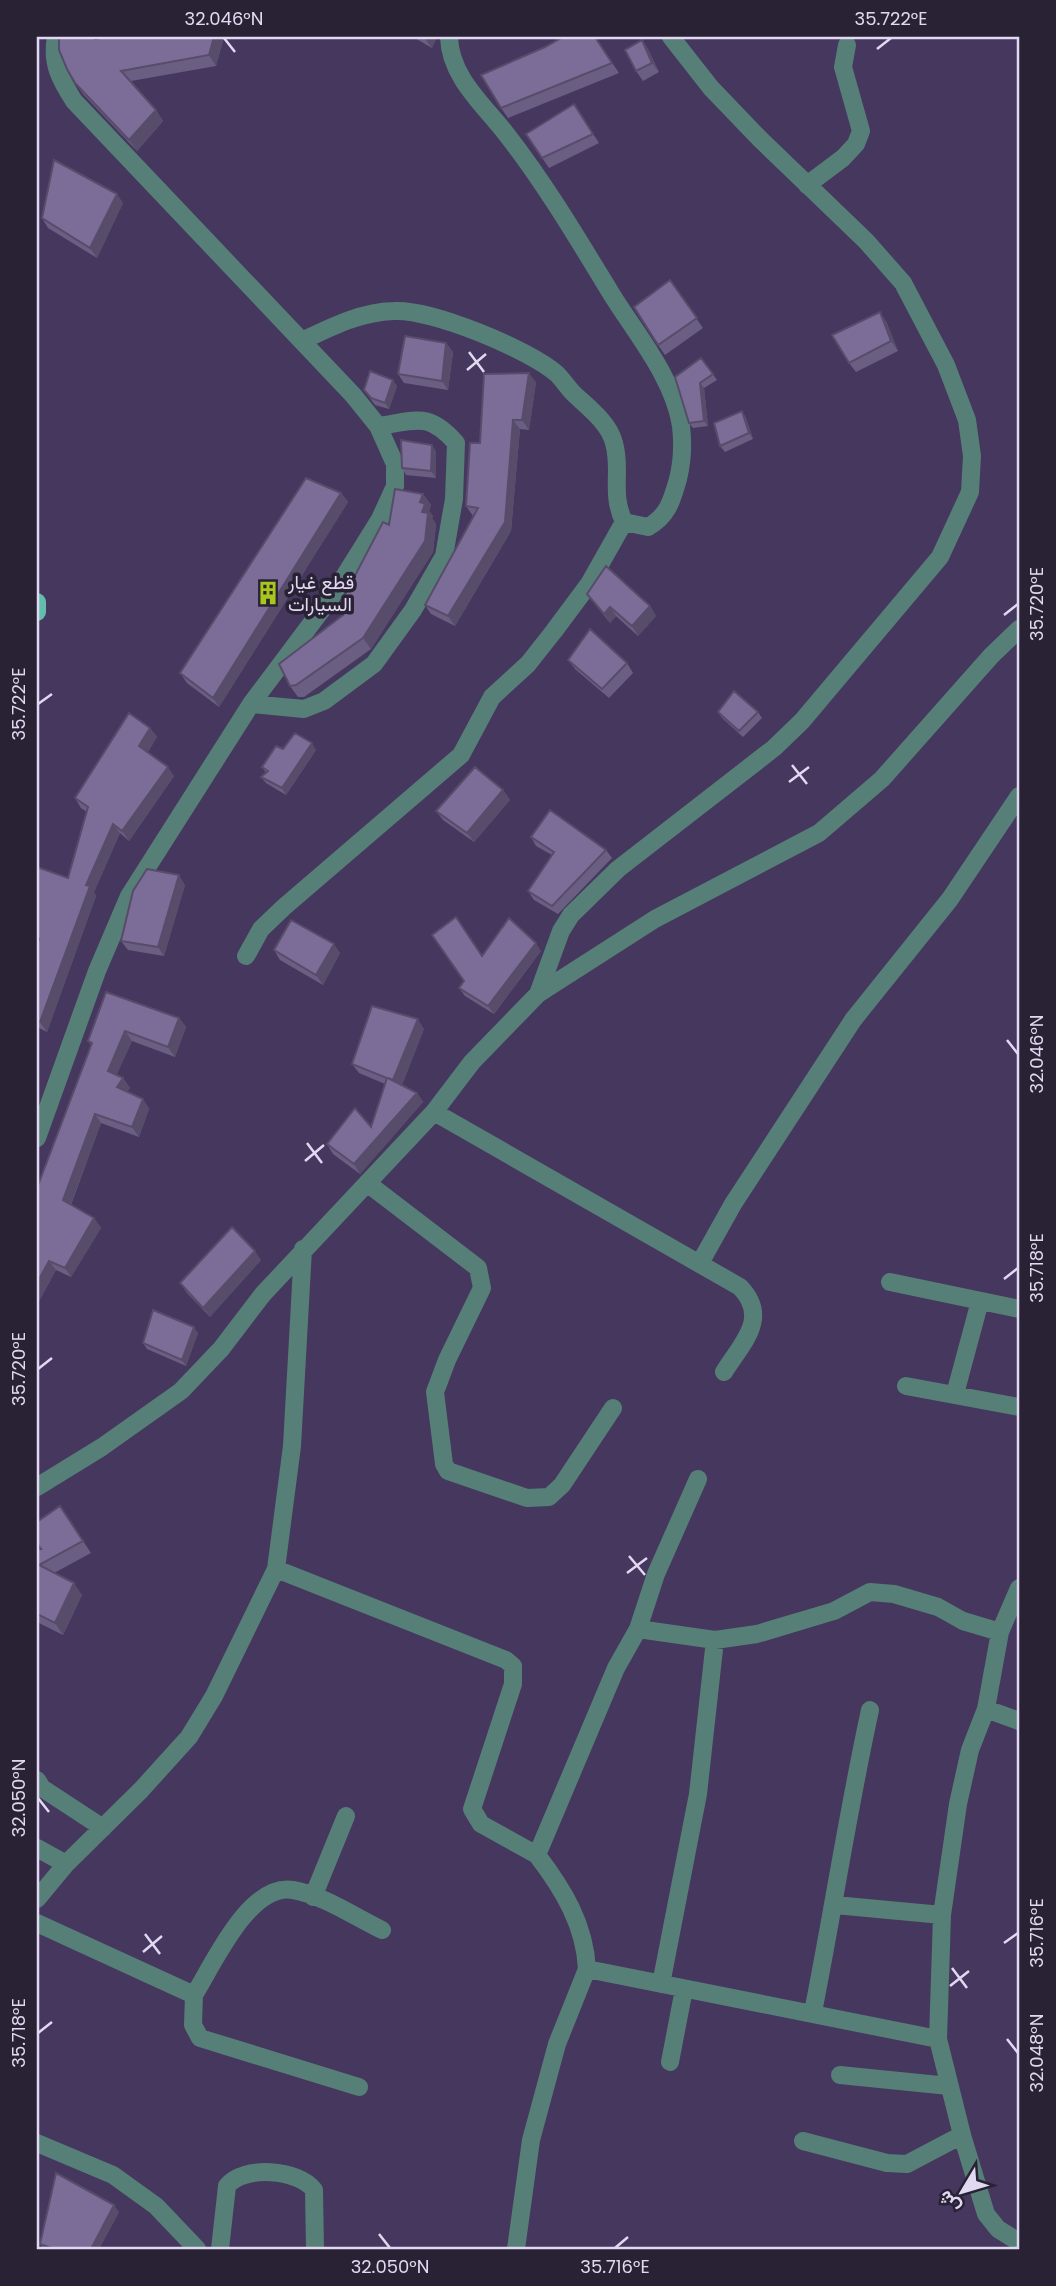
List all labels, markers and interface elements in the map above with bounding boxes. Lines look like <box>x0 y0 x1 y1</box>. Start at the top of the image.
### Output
text: 32.046°N <box>185 6 263 31</box>
text: 35.722°E <box>855 6 927 31</box>
text: 35.720°E <box>1024 567 1049 641</box>
place label: قطع غيار السيارات <box>287 569 354 618</box>
building icon: قطع غيار السيارات <box>254 579 282 607</box>
text: 35.722°E <box>6 668 31 740</box>
text: 32.046°N <box>1024 1015 1049 1093</box>
text: 35.718°E <box>1024 1233 1049 1303</box>
text: 35.720°E <box>6 1332 31 1406</box>
text: 32.050°N <box>6 1759 31 1837</box>
text: 35.716°E <box>1024 1898 1049 1968</box>
text: 35.718°E <box>6 1998 31 2068</box>
text: 32.048°N <box>1024 2014 1049 2092</box>
north arrow <box>926 2156 996 2226</box>
text: ش <box>931 2185 967 2219</box>
text: 32.050°N <box>351 2254 429 2279</box>
text: 35.716°E <box>580 2254 650 2279</box>

